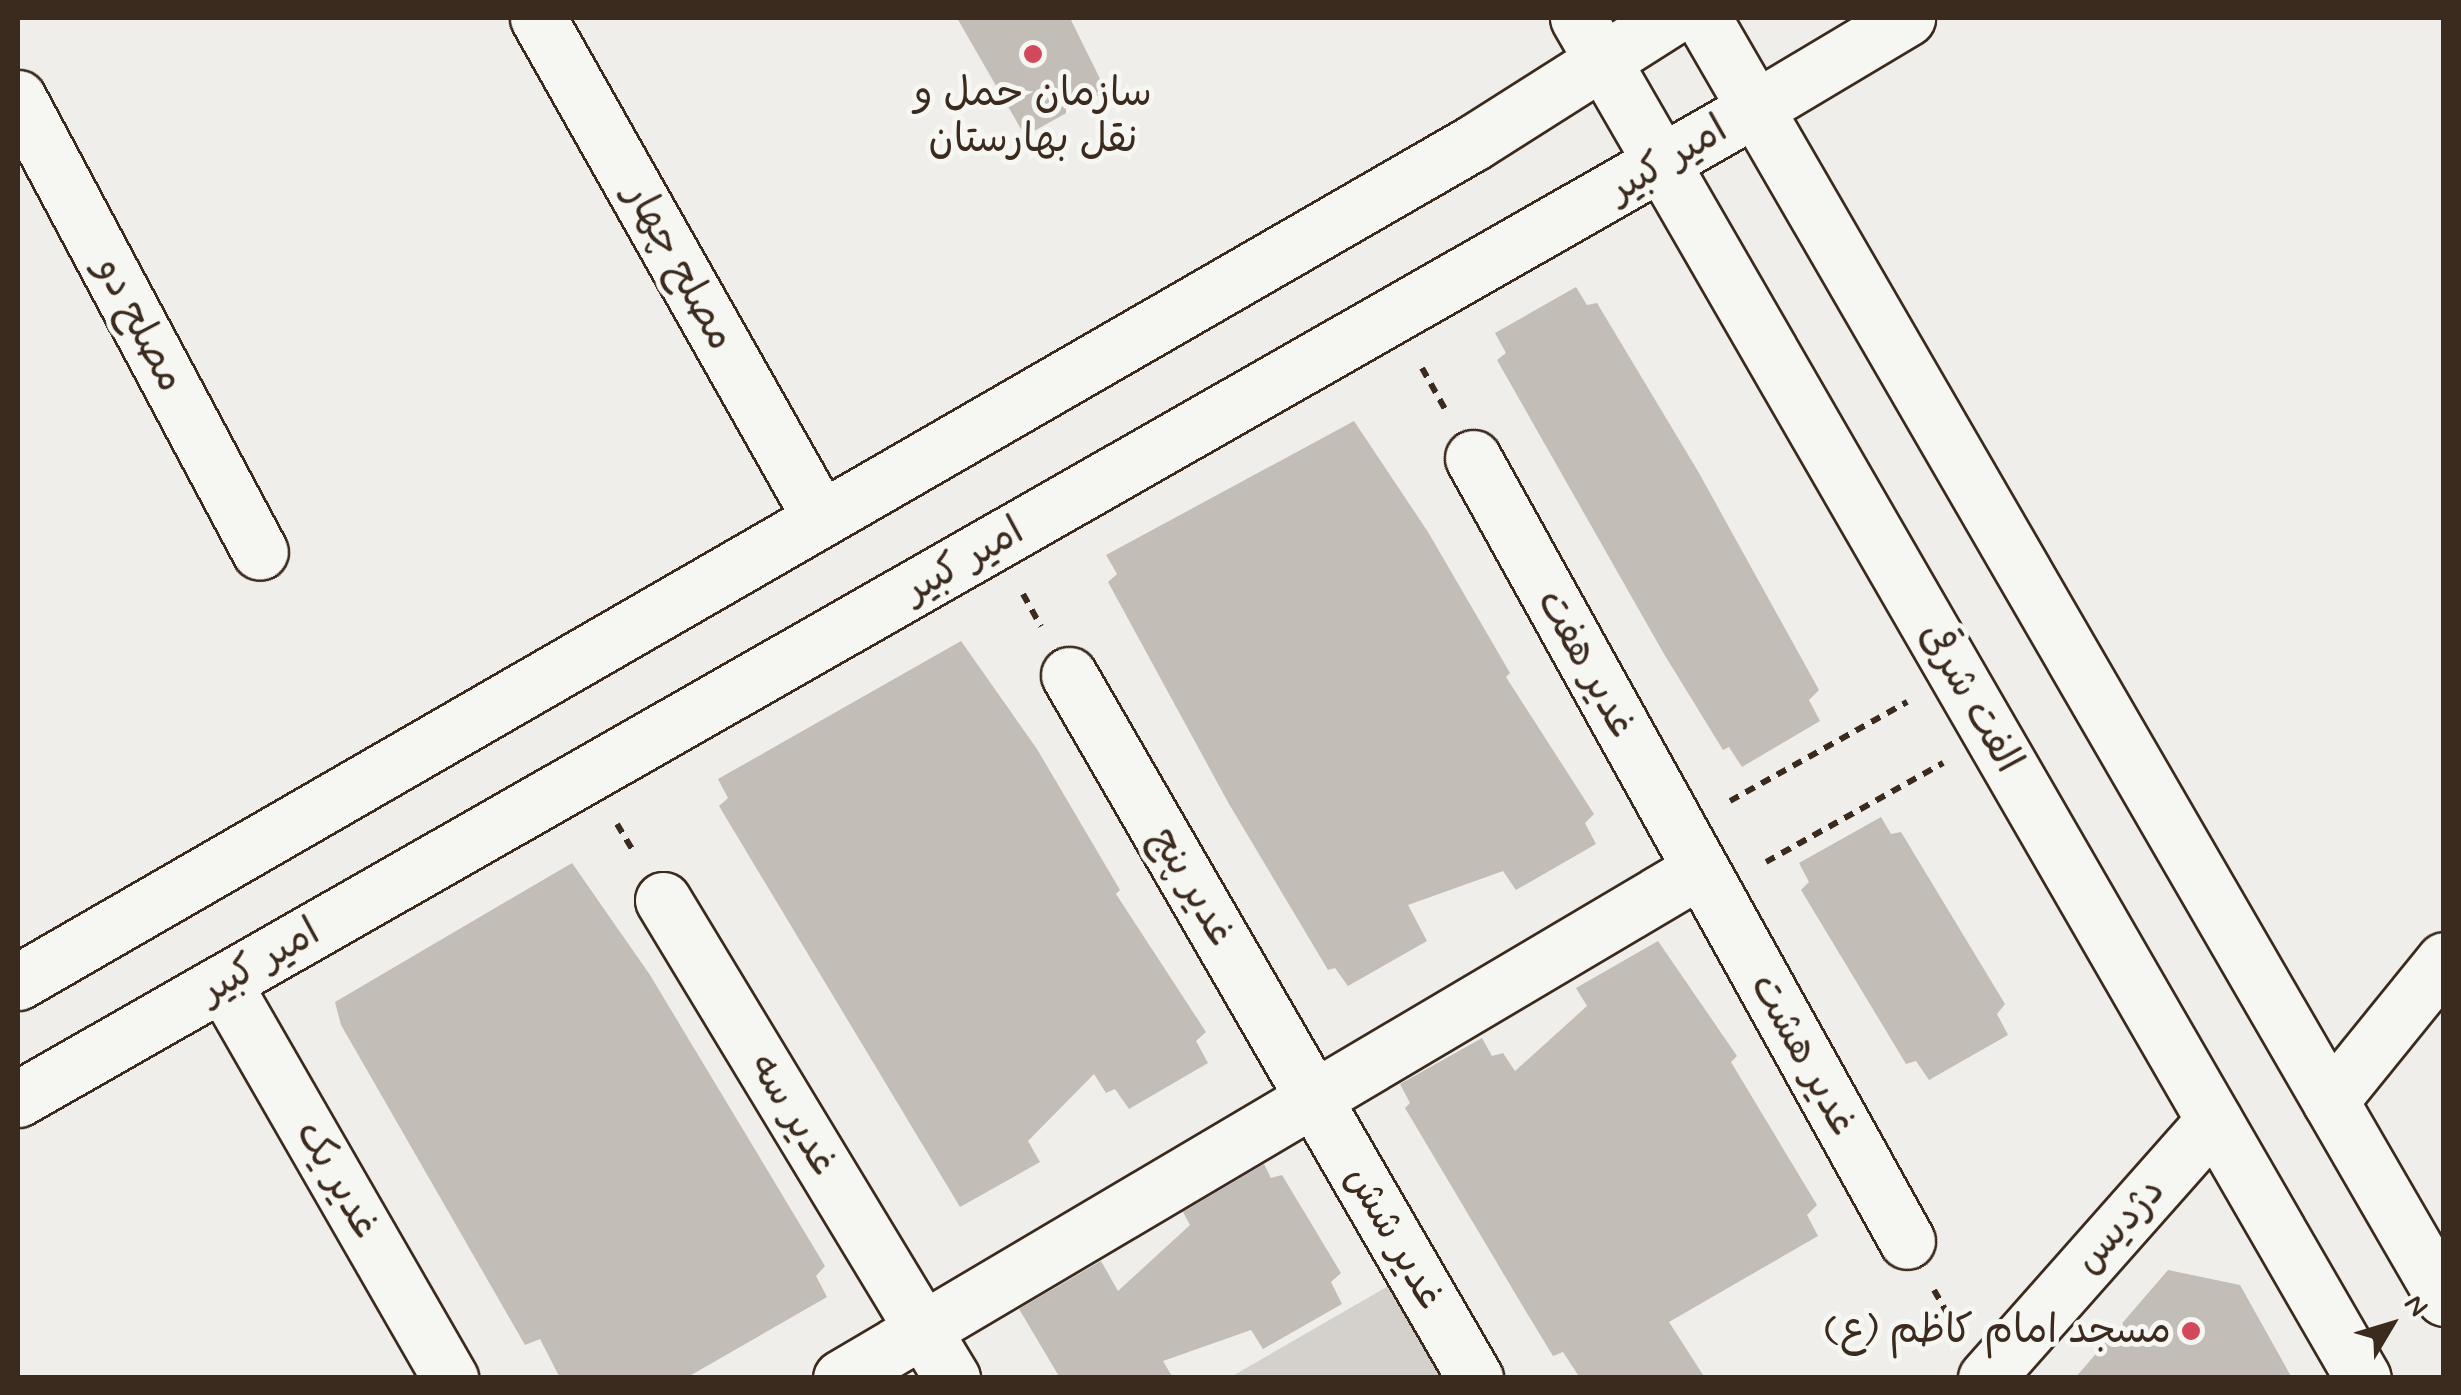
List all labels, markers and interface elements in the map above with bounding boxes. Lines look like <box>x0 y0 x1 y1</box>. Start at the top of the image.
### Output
marker: سازمان حمل و نقل بهارستان <box>1022 43 1044 65</box>
place label: سازمان حمل و نقل بهارستان <box>914 70 1152 164</box>
street label: امیر کبیر <box>1600 106 1736 214</box>
street label: مصلح چهار <box>613 175 745 359</box>
street label: مصلح دو <box>84 250 194 400</box>
street label: امیر کبیر <box>896 508 1032 614</box>
street label: غدیر هفت <box>1526 582 1646 746</box>
street label: الفت شرقی <box>1908 614 2032 782</box>
street label: غدیر پنج <box>1139 819 1245 955</box>
street label: امیر کبیر <box>192 909 328 1015</box>
street label: غدیر هشت <box>1739 966 1867 1144</box>
street label: غدیر سه <box>738 1046 848 1184</box>
street label: غدیر یک <box>284 1113 390 1247</box>
street label: غدیر شش <box>1334 1158 1454 1318</box>
street label: دژدیس <box>2064 1168 2176 1284</box>
north arrow <box>2341 1275 2441 1375</box>
text: N <box>2395 1287 2435 1325</box>
place label: مسجد امام کاظم (ع) <box>1823 1307 2171 1355</box>
marker: مسجد امام کاظم (ع) <box>2180 1320 2202 1342</box>

